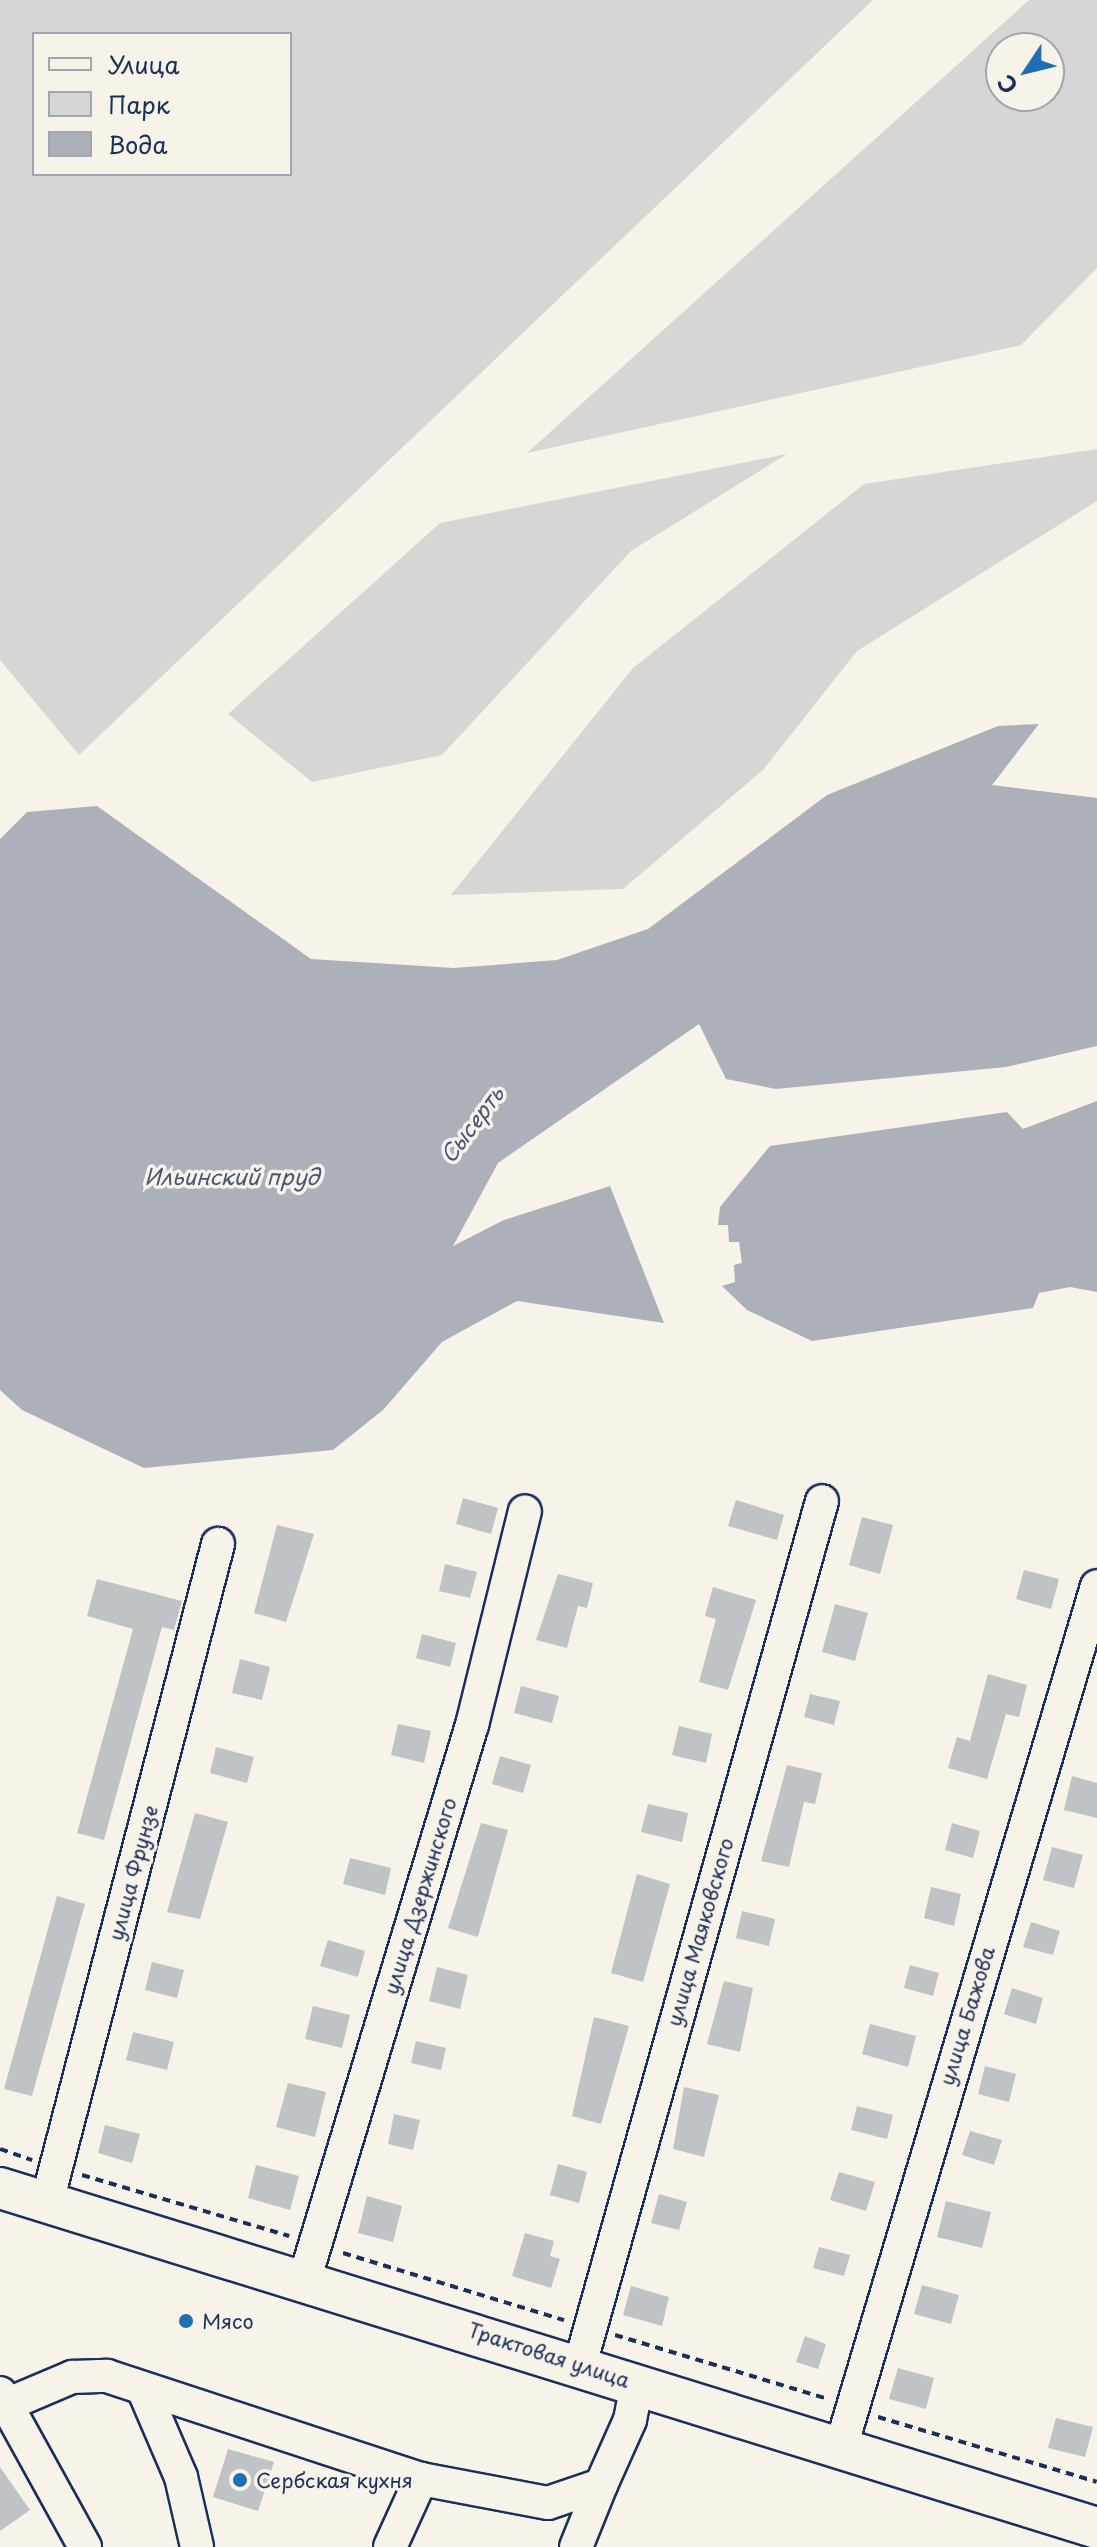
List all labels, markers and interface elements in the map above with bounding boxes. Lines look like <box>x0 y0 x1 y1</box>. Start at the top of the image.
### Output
legend <box>32 32 292 176</box>
north arrow <box>985 32 1065 112</box>
text: Улица <box>108 46 180 82</box>
text: С <box>988 69 1025 101</box>
text: Парк <box>108 86 170 122</box>
text: Вода <box>108 126 167 162</box>
water label: Сысерть <box>434 1081 508 1167</box>
water label: Ильинский пруд <box>145 1163 319 1189</box>
street label: улица Дзержинского <box>379 1794 461 1998</box>
street label: улица Фрунзе <box>103 1802 163 1944</box>
street label: улица Маяковского <box>661 1835 739 2029</box>
street label: улица Бажова <box>935 1944 999 2088</box>
place label: Мясо <box>202 2309 253 2333</box>
marker: Мясо <box>177 2312 195 2330</box>
street label: Трактовая улица <box>465 2317 633 2393</box>
place label: Сербская кухня <box>256 2468 413 2492</box>
marker: Сербская кухня <box>231 2471 249 2489</box>

